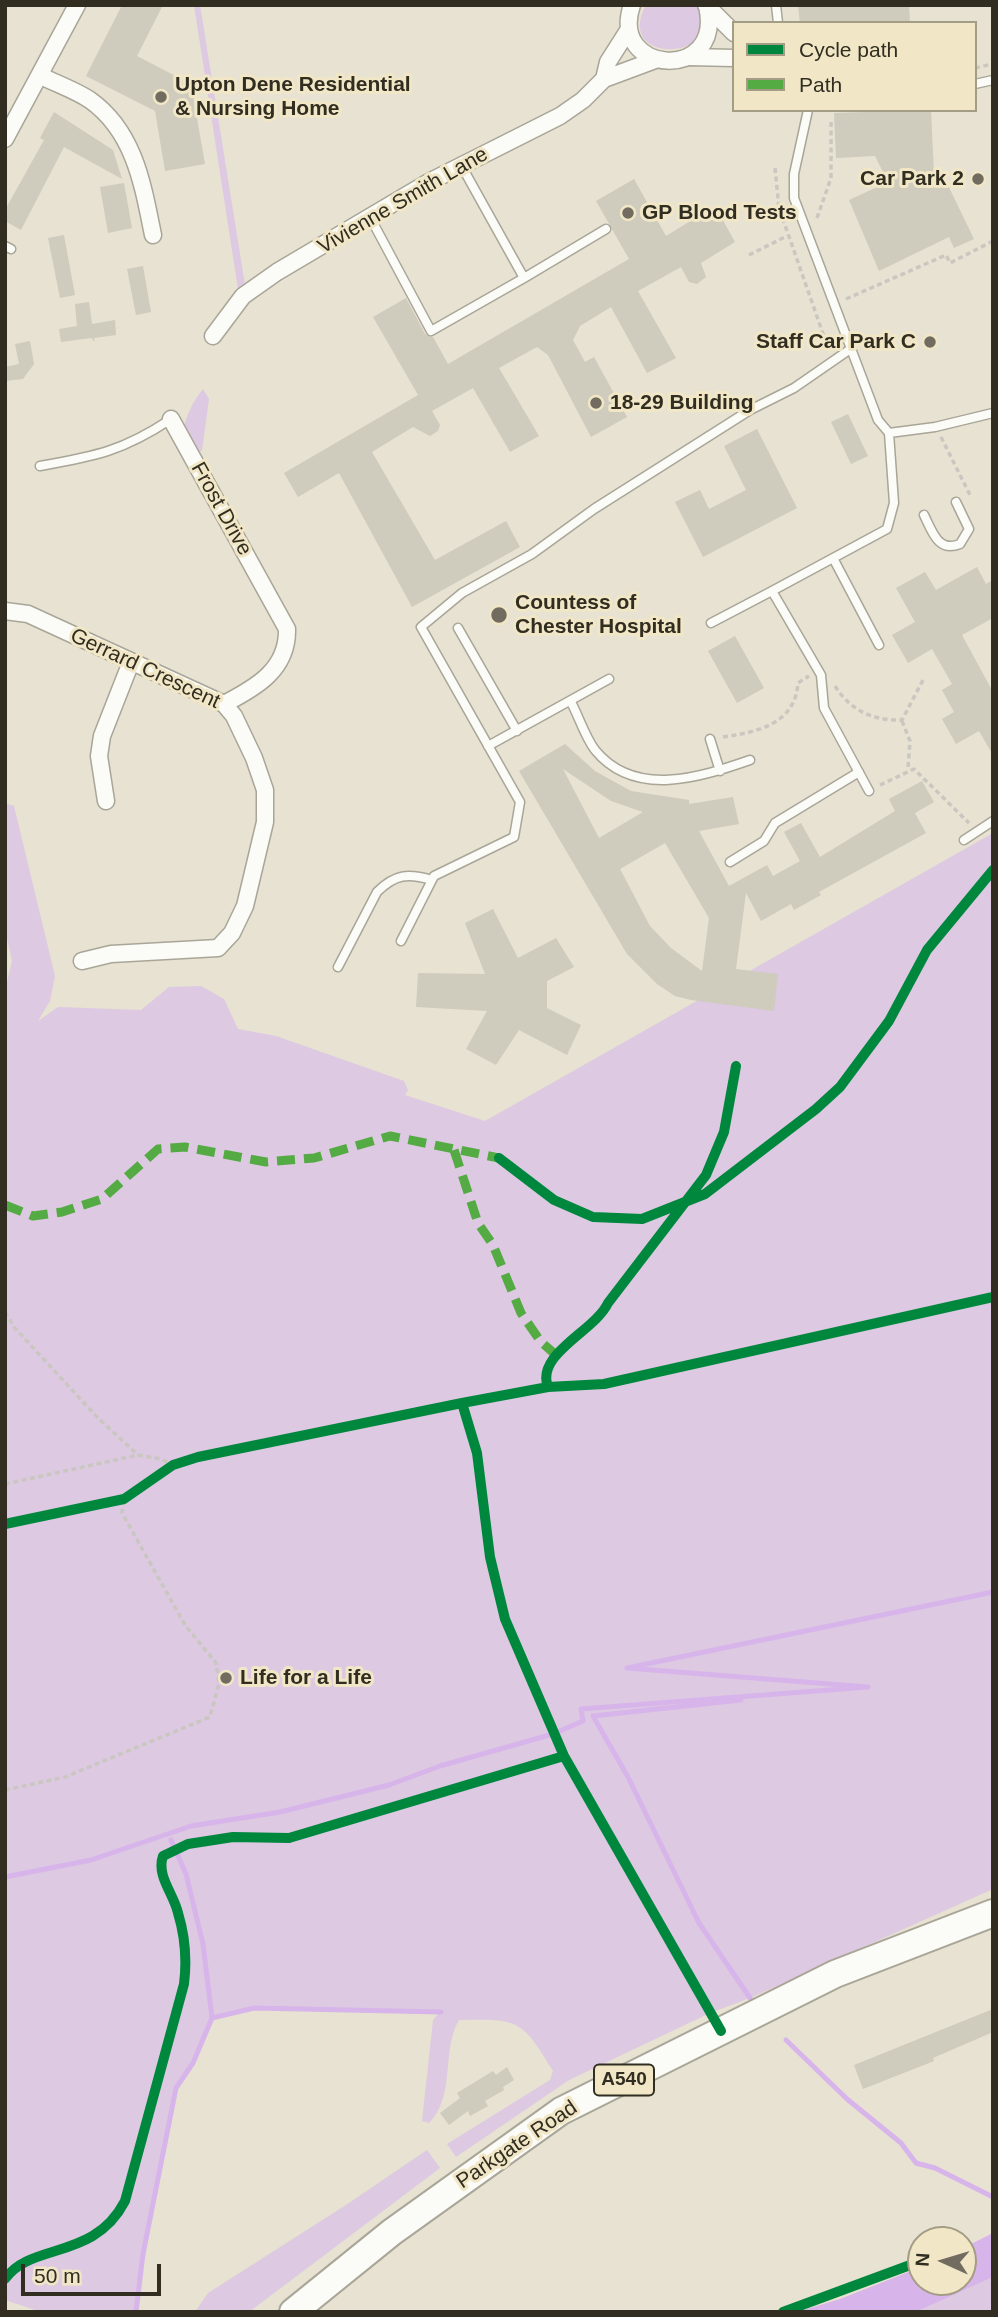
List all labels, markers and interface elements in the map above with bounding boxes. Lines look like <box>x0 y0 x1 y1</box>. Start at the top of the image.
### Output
legend <box>732 21 977 112</box>
text: Cycle path <box>799 38 898 61</box>
place label: Upton Dene Residential & Nursing Home <box>175 72 411 122</box>
text: Path <box>799 73 842 96</box>
marker: Upton Dene Residential & Nursing Home <box>153 89 169 105</box>
street label: Vivienne Smith Lane <box>313 142 493 260</box>
place label: Car Park 2 <box>860 166 964 192</box>
marker: Car Park 2 <box>970 171 986 187</box>
place label: GP Blood Tests <box>642 200 797 226</box>
marker: GP Blood Tests <box>620 205 636 221</box>
place label: Staff Car Park C <box>756 329 916 355</box>
marker: Staff Car Park C <box>922 334 938 350</box>
place label: 18-29 Building <box>610 390 754 416</box>
marker: 18-29 Building <box>588 395 604 411</box>
street label: Frost Drive <box>185 458 257 560</box>
place label: Countess of Chester Hospital <box>515 590 682 640</box>
marker: Countess of Chester Hospital <box>489 605 509 625</box>
street label: Gerrard Crescent <box>66 623 224 715</box>
place label: Life for a Life <box>240 1665 372 1691</box>
marker: Life for a Life <box>218 1670 234 1686</box>
road number: A540 <box>594 2064 654 2096</box>
street label: Parkgate Road <box>452 2095 582 2195</box>
north arrow <box>907 2226 977 2296</box>
scale bar <box>24 2250 164 2294</box>
text: N <box>912 2252 934 2267</box>
text: 50 m <box>34 2264 81 2287</box>

